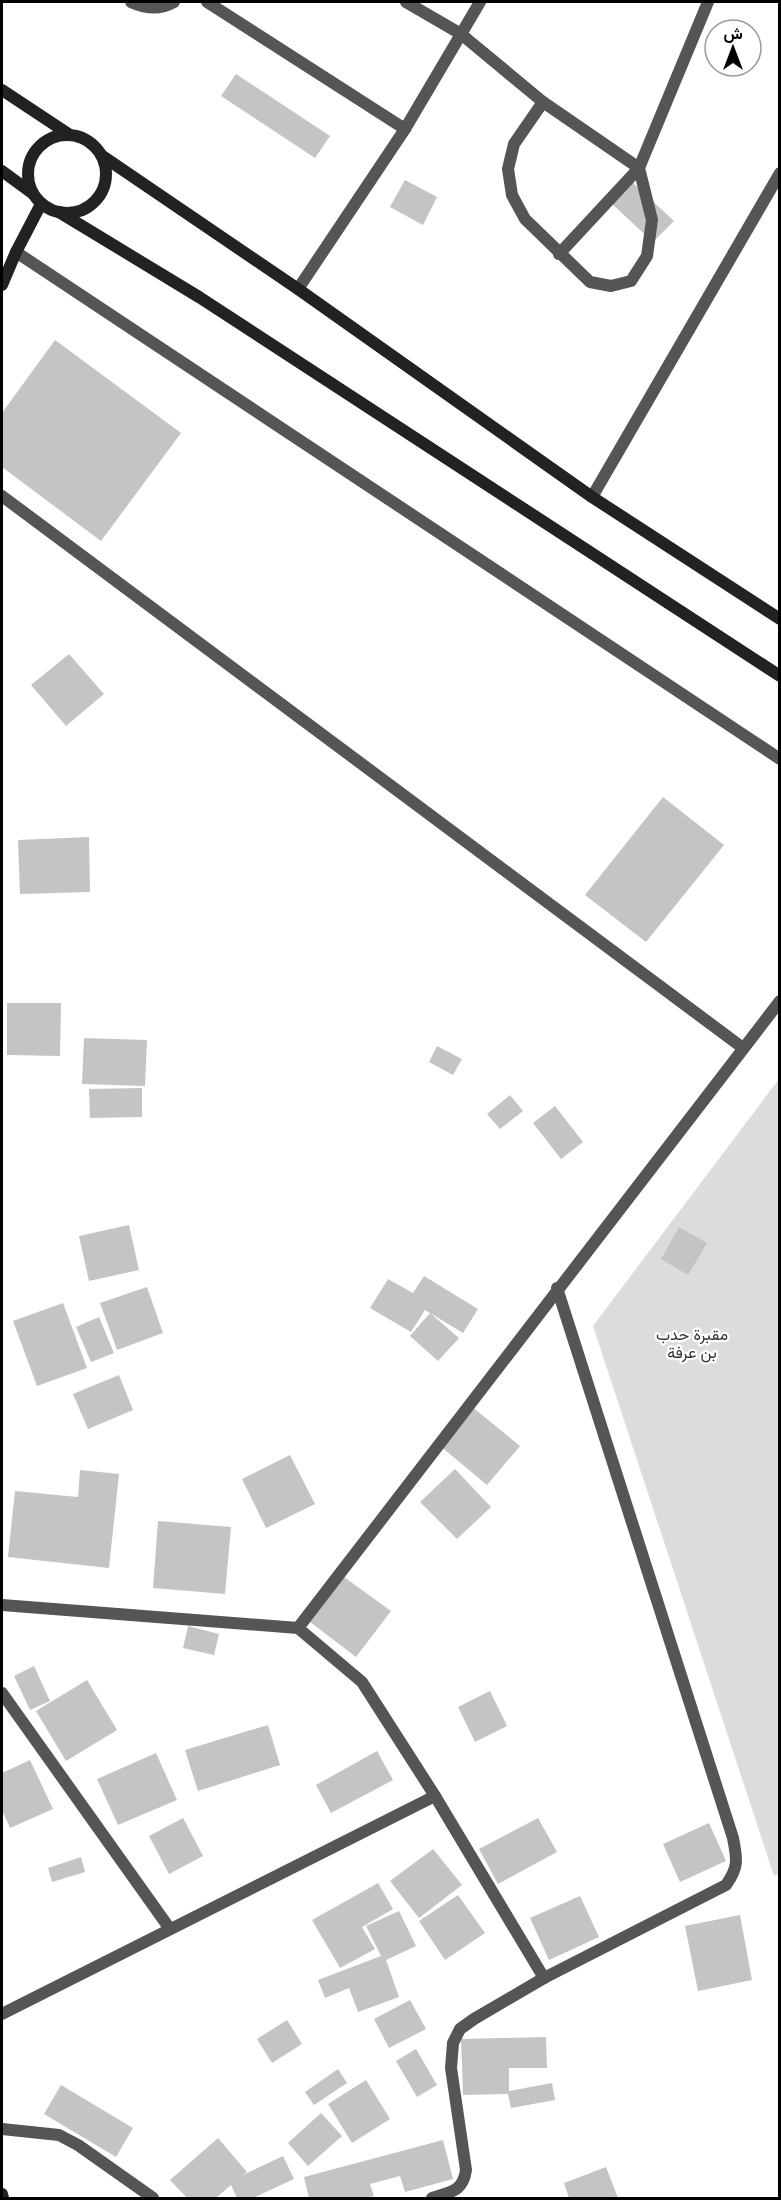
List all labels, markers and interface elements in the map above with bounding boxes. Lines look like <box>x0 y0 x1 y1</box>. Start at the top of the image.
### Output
north arrow <box>703 18 763 78</box>
text: ش <box>723 24 743 43</box>
park label: مقبرة حدب بن عرفة <box>656 1325 728 1363</box>

